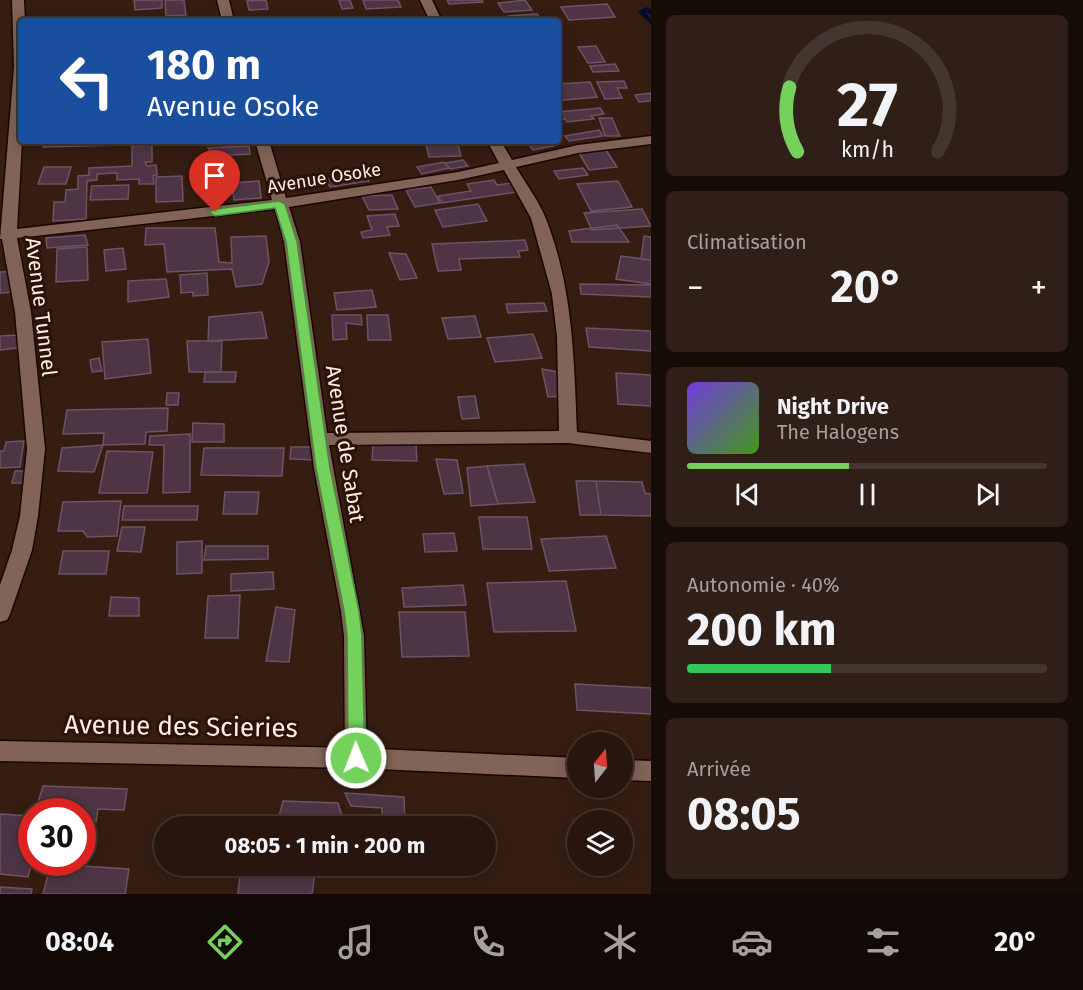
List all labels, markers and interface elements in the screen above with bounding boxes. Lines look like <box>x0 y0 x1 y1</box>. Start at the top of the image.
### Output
text: 180 m <box>147 40 261 90</box>
icon: left <box>48 42 126 120</box>
text: 27 <box>837 69 897 144</box>
text: Avenue Osoke <box>147 91 319 123</box>
text: km/h <box>840 138 894 164</box>
pin <box>189 150 240 212</box>
street label: Avenue Osoke <box>266 158 382 198</box>
icon: arrive <box>198 159 231 192</box>
text: Climatisation <box>687 230 807 254</box>
street label: Avenue Tunnel <box>20 236 62 378</box>
text: 20° <box>830 260 904 314</box>
text: − <box>687 268 704 308</box>
text: + <box>1031 268 1047 308</box>
street label: Avenue de Sabat <box>320 363 370 525</box>
text: Night Drive <box>777 393 889 420</box>
text: The Halogens <box>777 420 899 444</box>
icon: previous <box>731 478 764 511</box>
icon: pause <box>851 478 884 511</box>
icon: next <box>971 478 1004 511</box>
text: Autonomie · 40% <box>687 573 840 597</box>
text: 200 km <box>687 603 836 657</box>
street label: Avenue des Scieries <box>64 709 298 744</box>
position arrow <box>324 726 388 790</box>
north arrow <box>567 732 633 798</box>
map controls <box>567 732 633 876</box>
text: Arrivée <box>687 757 751 781</box>
text: 08:05 <box>687 787 801 841</box>
speed limit sign: 30 <box>18 798 96 876</box>
button: layers <box>567 810 633 876</box>
text: 08:05 · 1 min · 200 m <box>225 832 425 859</box>
icon: directions <box>204 921 246 963</box>
icon: music <box>335 921 377 963</box>
icon: phone <box>467 921 509 963</box>
icon: climate <box>599 921 641 963</box>
icon: car <box>731 921 773 963</box>
icon: filters <box>862 921 904 963</box>
text: 08:04 <box>45 926 114 958</box>
text: 20° <box>994 926 1038 958</box>

